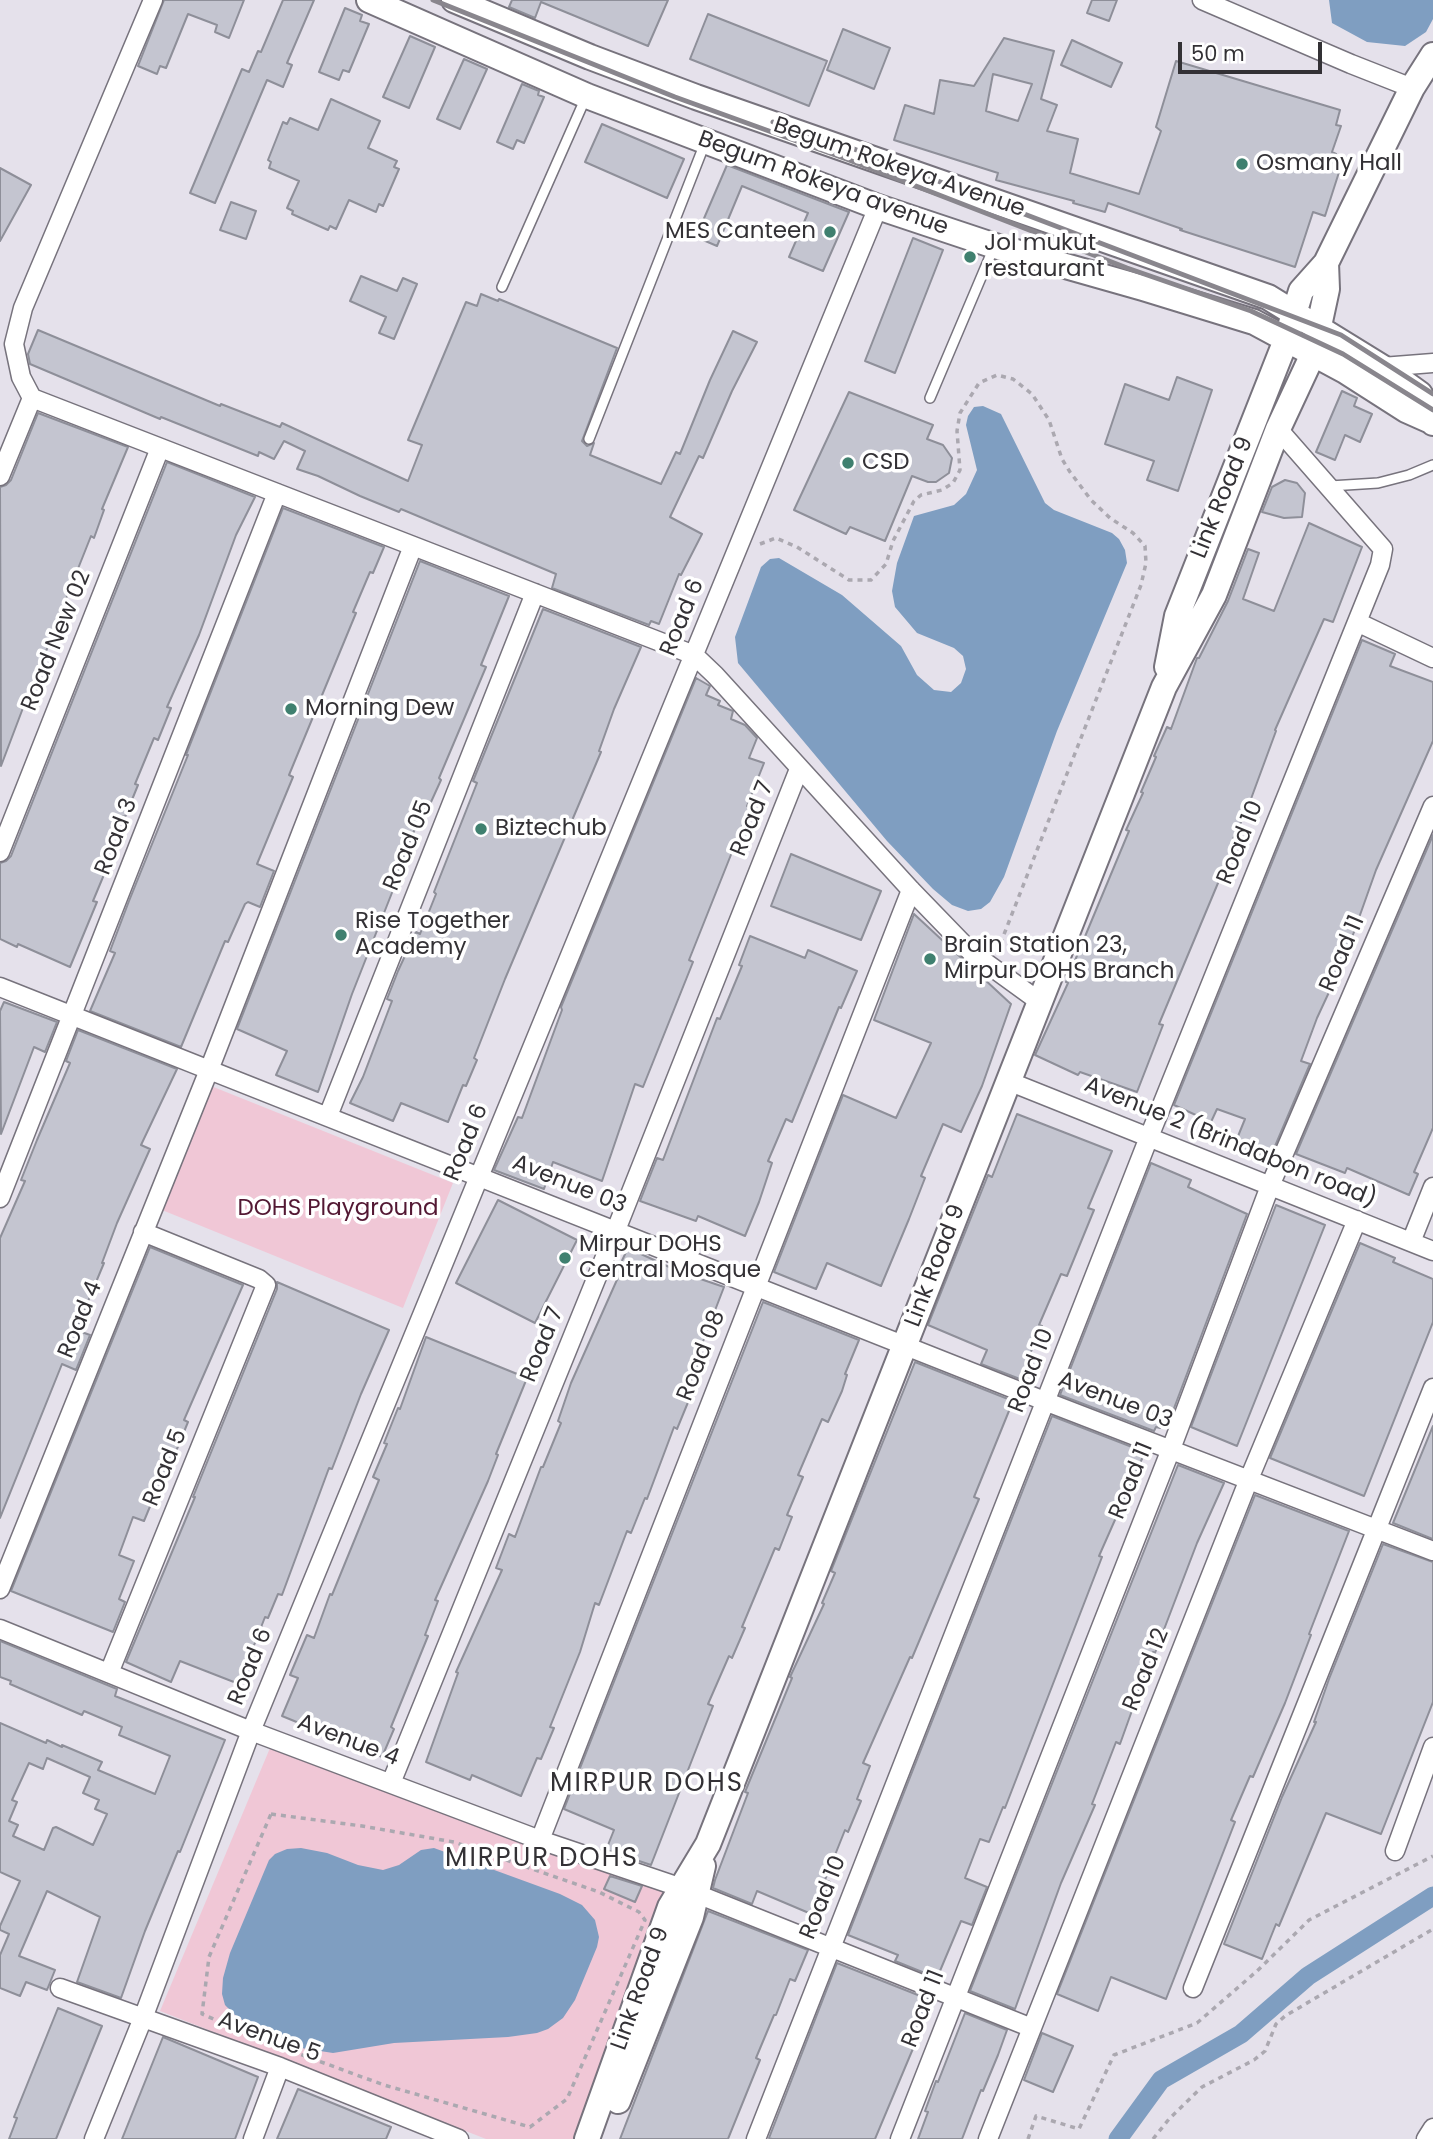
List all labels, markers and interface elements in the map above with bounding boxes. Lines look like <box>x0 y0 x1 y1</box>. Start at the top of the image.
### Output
scale bar <box>1181 28 1324 72</box>
text: 50 m <box>1191 39 1245 68</box>
street label: Begum Rokeya Avenue <box>770 112 1028 224</box>
street label: Begum Rokeya avenue <box>694 126 952 242</box>
place label: Osmany Hall <box>1256 150 1402 178</box>
marker: Osmany Hall <box>1234 156 1250 172</box>
place label: MES Canteen <box>665 218 816 246</box>
marker: MES Canteen <box>822 224 838 240</box>
place label: Jol mukut restaurant <box>984 230 1105 284</box>
marker: Jol mukut restaurant <box>962 249 978 265</box>
street label: Link Road 9 <box>1186 433 1260 563</box>
place label: CSD <box>862 449 910 477</box>
marker: CSD <box>840 455 856 471</box>
street label: Road New 02 <box>16 567 98 715</box>
street label: Road 6 <box>655 575 711 661</box>
place label: Morning Dew <box>305 695 454 723</box>
marker: Morning Dew <box>283 701 299 717</box>
street label: Road 7 <box>726 777 780 861</box>
street label: Road 3 <box>90 795 144 879</box>
street label: Road 05 <box>378 797 440 895</box>
street label: Road 10 <box>1212 797 1270 889</box>
place label: Biztechub <box>495 815 607 843</box>
marker: Biztechub <box>473 821 489 837</box>
place label: Rise Together Academy <box>355 908 510 962</box>
street label: Road 11 <box>1315 911 1371 997</box>
marker: Rise Together Academy <box>333 927 349 943</box>
place label: Brain Station 23, Mirpur DOHS Branch <box>944 932 1175 986</box>
marker: Brain Station 23, Mirpur DOHS Branch <box>922 951 938 967</box>
street label: Avenue 2 (Brindabon road) <box>1080 1072 1380 1214</box>
street label: Road 6 <box>439 1100 495 1186</box>
street label: Avenue 03 <box>508 1150 630 1220</box>
park label: DOHS Playground <box>237 1195 439 1223</box>
street label: Link Road 9 <box>900 1201 972 1331</box>
place label: Mirpur DOHS Central Mosque <box>579 1231 761 1285</box>
marker: Mirpur DOHS Central Mosque <box>557 1250 573 1266</box>
street label: Road 4 <box>53 1278 109 1362</box>
street label: Road 7 <box>516 1303 570 1387</box>
street label: Road 08 <box>672 1307 732 1405</box>
street label: Road 10 <box>1003 1325 1061 1417</box>
street label: Avenue 03 <box>1054 1367 1176 1435</box>
street label: Road 5 <box>138 1426 194 1510</box>
street label: Road 11 <box>1104 1438 1160 1524</box>
street label: Road 6 <box>223 1624 279 1710</box>
street label: Road 12 <box>1118 1625 1176 1715</box>
street label: Avenue 4 <box>293 1709 403 1773</box>
district label: MIRPUR DOHS <box>551 1768 743 1800</box>
district label: MIRPUR DOHS <box>446 1843 638 1875</box>
street label: Road 10 <box>795 1852 853 1944</box>
street label: Link Road 9 <box>606 1924 676 2054</box>
street label: Road 11 <box>897 1966 951 2052</box>
street label: Avenue 5 <box>214 2007 324 2069</box>

